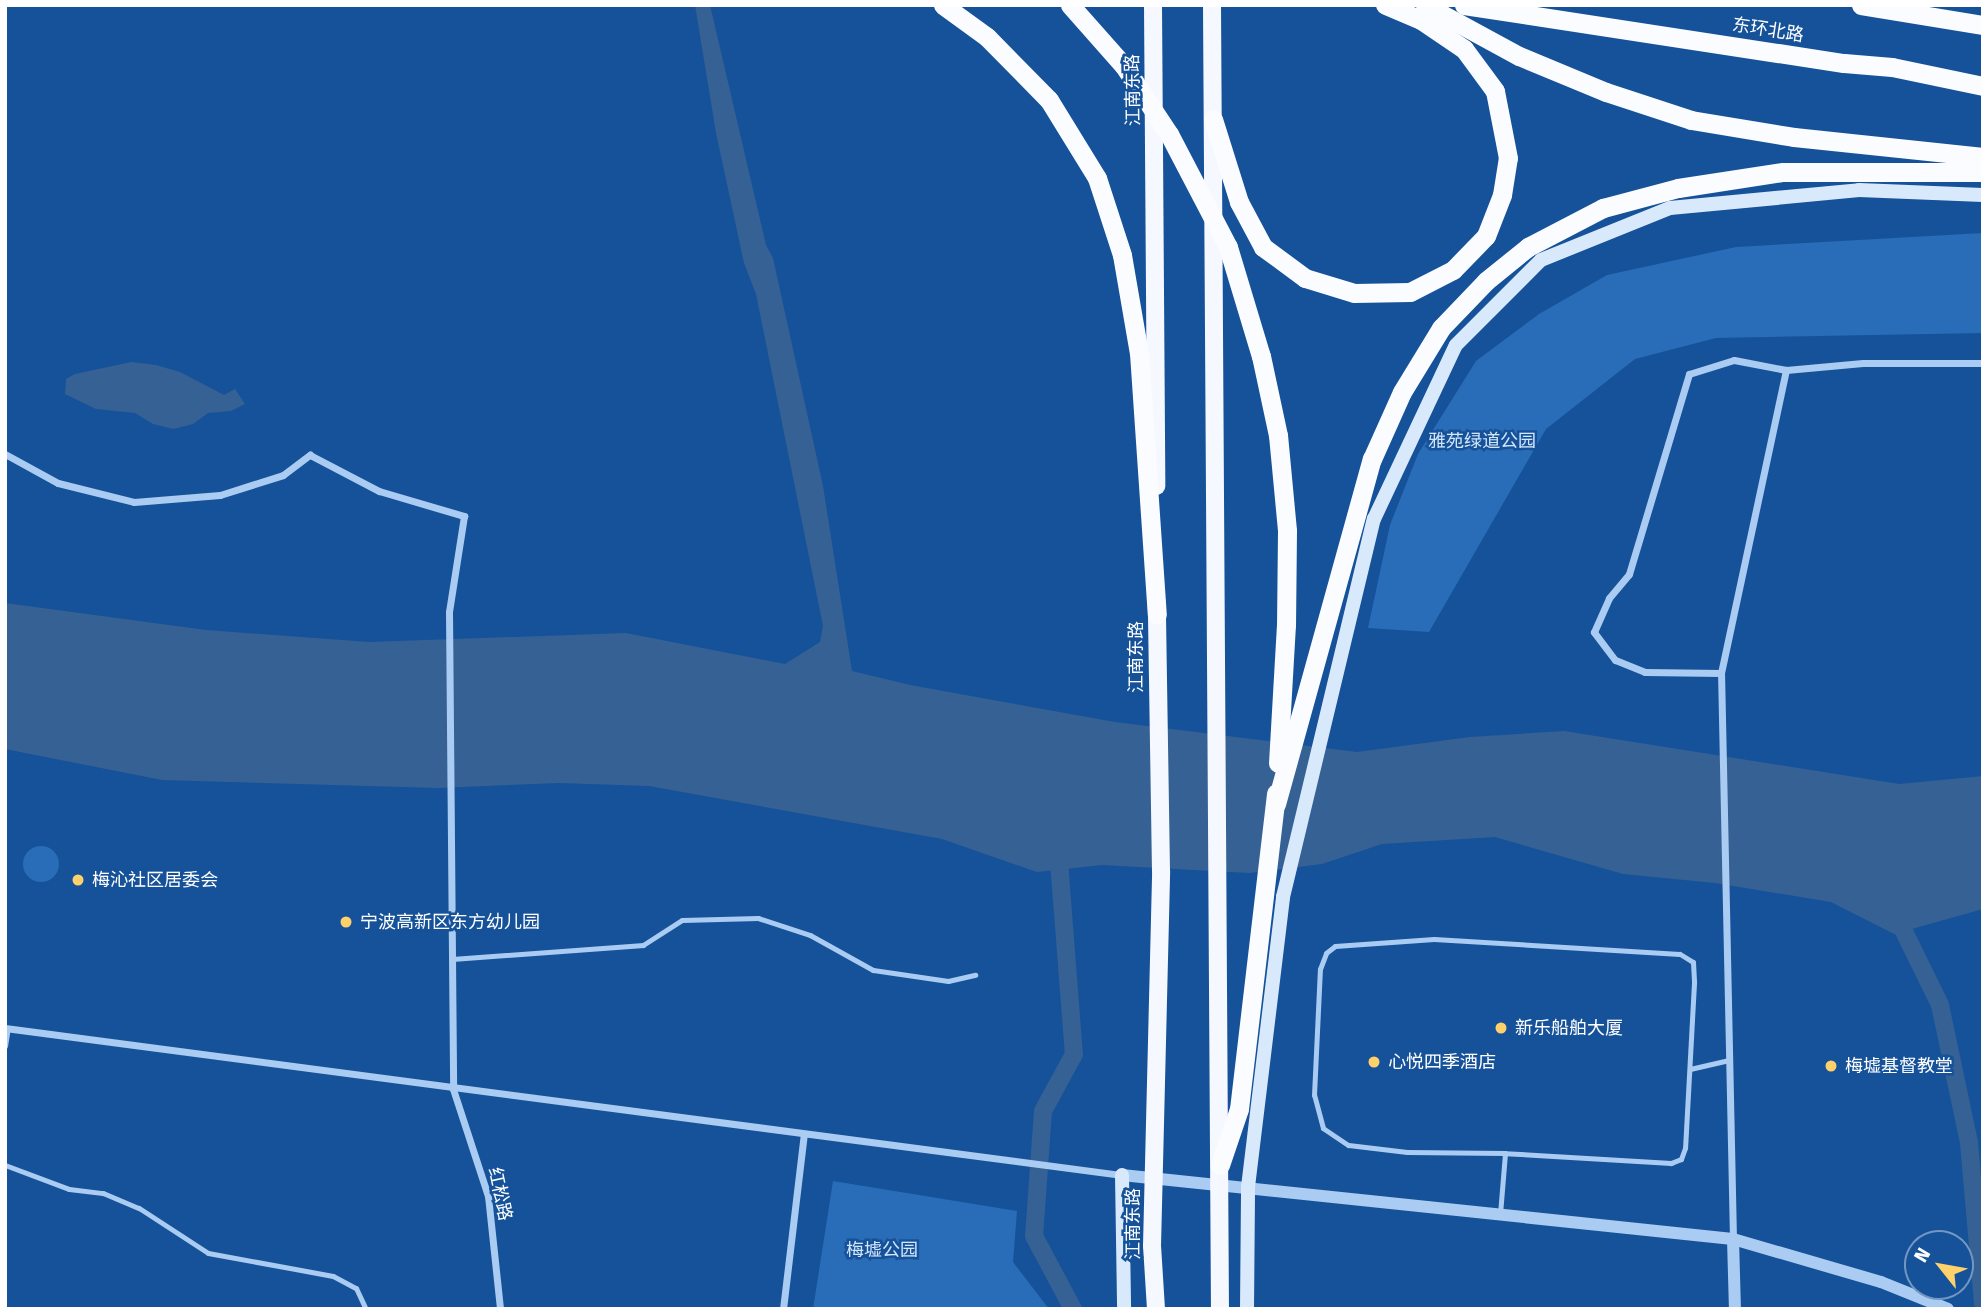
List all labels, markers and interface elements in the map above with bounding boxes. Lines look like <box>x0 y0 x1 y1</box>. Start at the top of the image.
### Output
street label: 东环北路 <box>1731 14 1805 46</box>
street label: 江南东路 <box>1122 54 1144 126</box>
park label: 雅苑绿道公园 <box>1428 430 1536 452</box>
street label: 江南东路 <box>1125 621 1147 693</box>
place label: 梅沁社区居委会 <box>92 869 218 891</box>
marker: 梅沁社区居委会 <box>70 872 86 888</box>
place label: 宁波高新区东方幼儿园 <box>360 911 540 933</box>
marker: 宁波高新区东方幼儿园 <box>338 914 354 930</box>
place label: 新乐船舶大厦 <box>1515 1017 1623 1039</box>
marker: 新乐船舶大厦 <box>1493 1020 1509 1036</box>
place label: 心悦四季酒店 <box>1388 1051 1496 1073</box>
marker: 心悦四季酒店 <box>1366 1054 1382 1070</box>
place label: 梅墟基督教堂 <box>1845 1055 1953 1077</box>
marker: 梅墟基督教堂 <box>1823 1058 1839 1074</box>
street label: 红松路 <box>484 1165 516 1223</box>
street label: 江南东路 <box>1122 1188 1144 1260</box>
north arrow <box>1904 1230 1974 1300</box>
park label: 梅墟公园 <box>846 1239 918 1261</box>
text: N <box>1909 1244 1935 1266</box>

